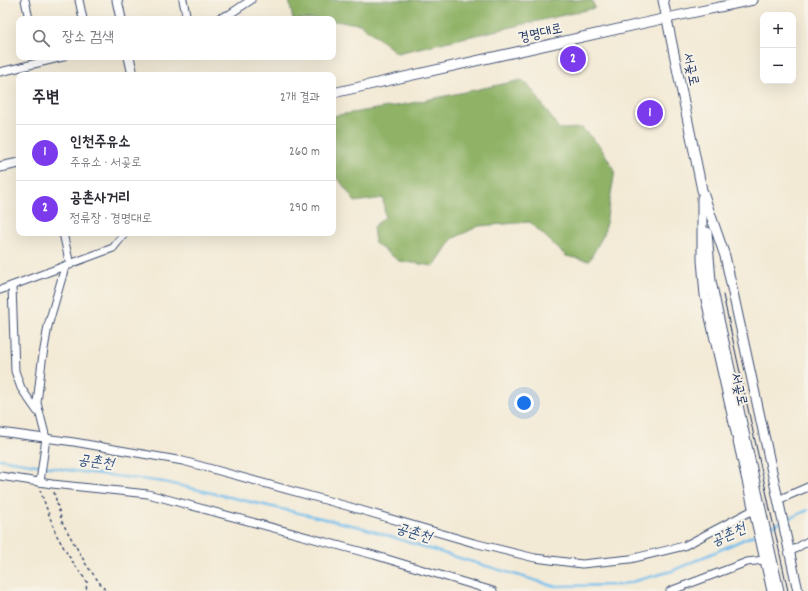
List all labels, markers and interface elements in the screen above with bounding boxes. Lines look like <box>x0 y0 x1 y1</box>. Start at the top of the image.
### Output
map controls <box>760 12 796 84</box>
button: + <box>760 12 796 48</box>
search box <box>16 16 336 60</box>
street label: 경명대로 <box>516 19 565 49</box>
icon: search <box>30 27 52 49</box>
text: 장소 검색 <box>62 27 114 49</box>
pin: 2 <box>560 44 586 74</box>
button: − <box>760 48 796 84</box>
street label: 서곶로 <box>677 51 703 88</box>
text: 주변 <box>32 87 59 111</box>
text: 2개 결과 <box>280 89 320 108</box>
pin: 1 <box>637 98 663 128</box>
text: 인천주유소 <box>70 132 130 154</box>
text: 1 <box>44 143 46 162</box>
text: 260 m <box>289 143 320 162</box>
text: 주유소 · 서곶로 <box>70 154 142 173</box>
text: 공촌사거리 <box>70 188 130 210</box>
text: 2 <box>42 199 48 218</box>
text: 290 m <box>289 199 320 218</box>
text: 정류장 · 경명대로 <box>70 210 152 229</box>
street label: 서곶로 <box>725 371 752 408</box>
your location <box>514 393 534 413</box>
water label: 공촌천 <box>76 450 117 477</box>
water label: 공촌천 <box>393 518 436 550</box>
water label: 공촌천 <box>708 518 752 553</box>

